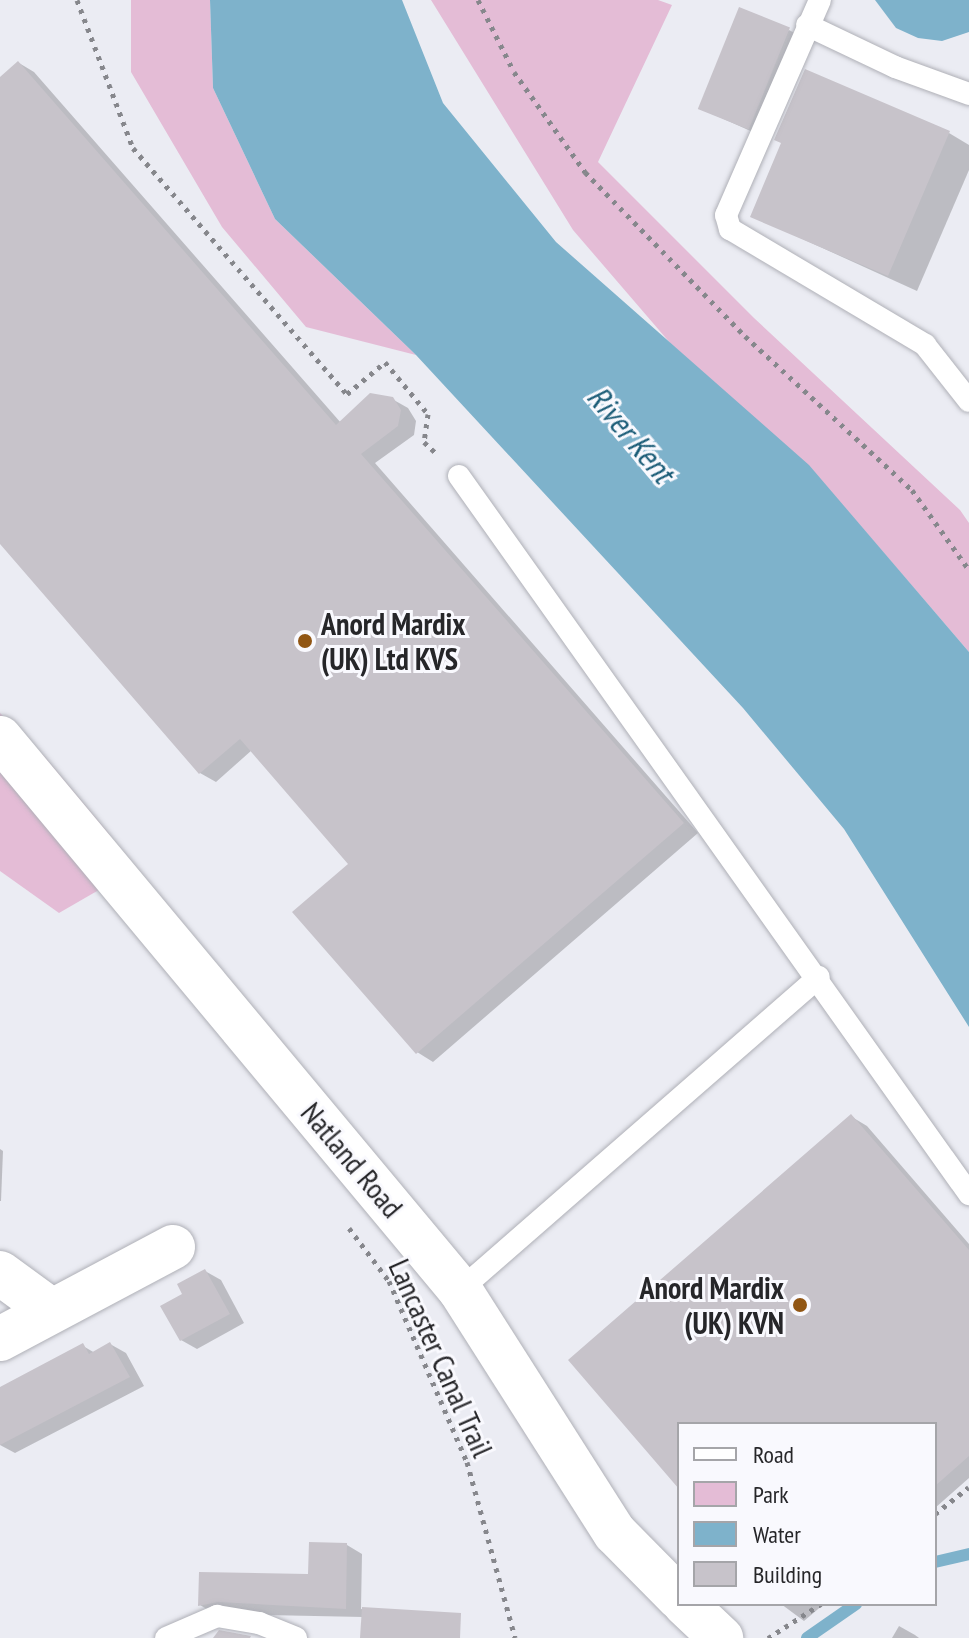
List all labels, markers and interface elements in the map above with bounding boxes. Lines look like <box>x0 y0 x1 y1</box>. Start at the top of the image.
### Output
water label: River Kent <box>580 378 682 490</box>
place label: Anord Mardix (UK) Ltd KVS <box>321 606 466 676</box>
marker: Anord Mardix (UK) Ltd KVS <box>296 632 314 650</box>
street label: Natland Road <box>294 1095 410 1225</box>
street label: Lancaster Canal Trail <box>381 1253 501 1463</box>
place label: Anord Mardix (UK) KVN <box>639 1270 784 1340</box>
marker: Anord Mardix (UK) KVN <box>791 1296 809 1314</box>
legend <box>677 1422 937 1606</box>
text: Road <box>753 1439 794 1470</box>
text: Park <box>753 1479 789 1510</box>
text: Water <box>753 1519 801 1550</box>
text: Building <box>753 1559 822 1590</box>

